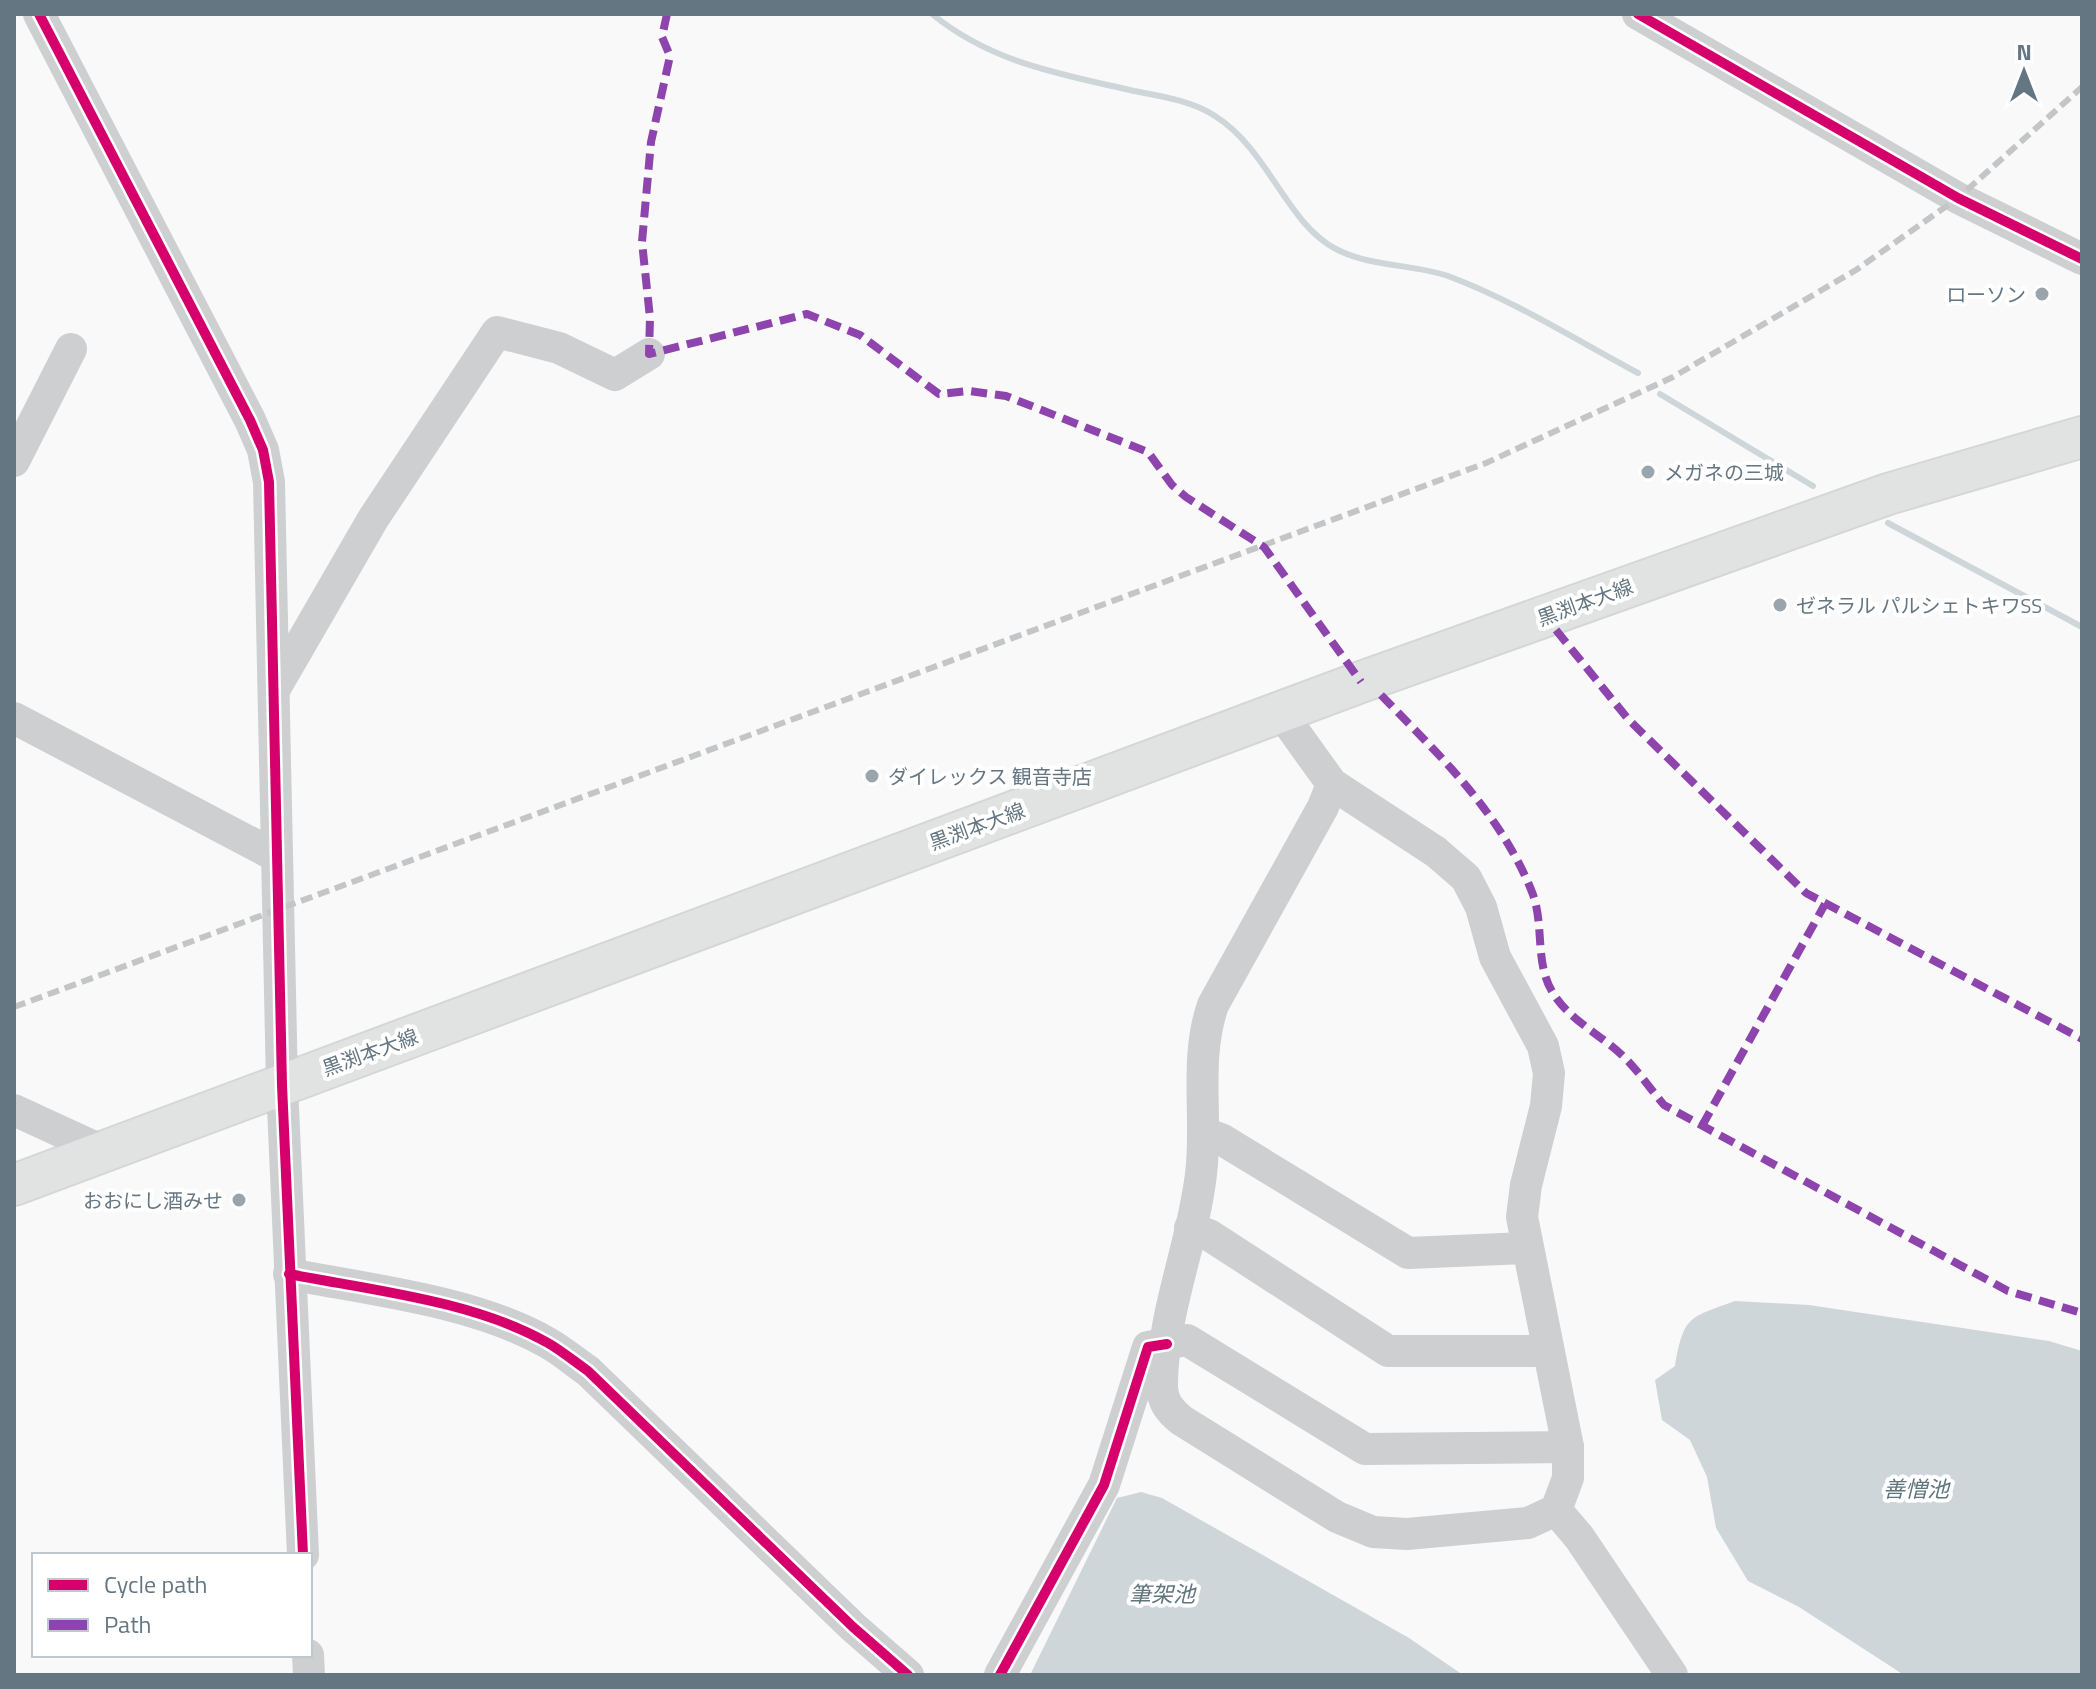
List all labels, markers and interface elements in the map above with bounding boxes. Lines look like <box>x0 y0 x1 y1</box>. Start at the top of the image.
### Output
north arrow <box>1984 32 2064 112</box>
text: N <box>2016 35 2032 69</box>
place label: ローソン <box>1946 279 2026 310</box>
marker: ローソン <box>2033 285 2051 303</box>
place label: メガネの三城 <box>1664 457 1784 488</box>
marker: メガネの三城 <box>1639 463 1657 481</box>
street label: 黒渕本大線 <box>1533 570 1637 634</box>
place label: ゼネラル パルシェトキワSS <box>1796 590 2042 621</box>
marker: ゼネラル パルシェトキワSS <box>1771 596 1789 614</box>
place label: ダイレックス 観音寺店 <box>888 761 1092 792</box>
marker: ダイレックス 観音寺店 <box>863 767 881 785</box>
street label: 黒渕本大線 <box>925 794 1029 858</box>
street label: 黒渕本大線 <box>318 1020 422 1084</box>
place label: おおにし酒みせ <box>83 1185 223 1216</box>
marker: おおにし酒みせ <box>230 1191 248 1209</box>
water label: 善憎池 <box>1883 1472 1951 1506</box>
legend <box>32 1553 312 1657</box>
text: Cycle path <box>104 1566 207 1602</box>
water label: 筆架池 <box>1129 1577 1197 1611</box>
text: Path <box>104 1606 151 1642</box>

